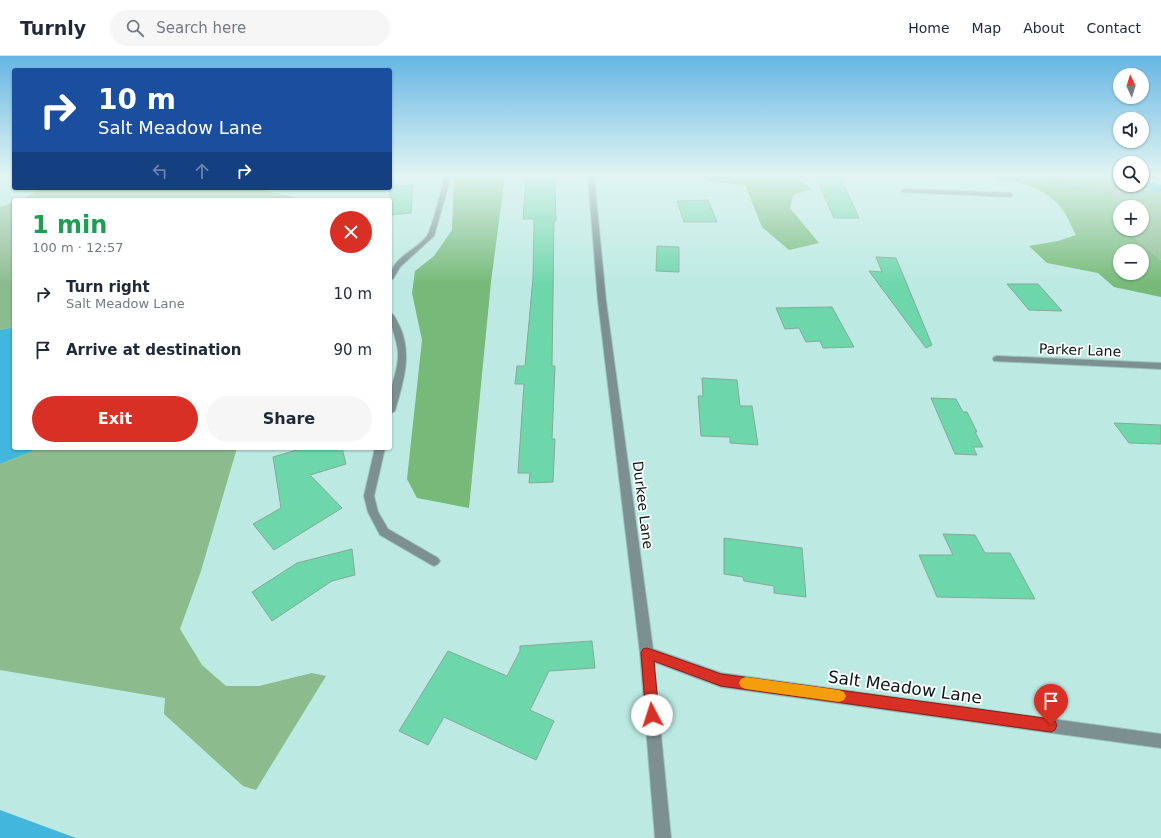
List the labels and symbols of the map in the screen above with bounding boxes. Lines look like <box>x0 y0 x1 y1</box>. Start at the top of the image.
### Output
north arrow <box>1113 68 1149 104</box>
street label: Parker Lane <box>1039 341 1121 359</box>
street label: Durkee Lane <box>630 460 656 550</box>
street label: Salt Meadow Lane <box>827 666 983 708</box>
pin <box>1034 684 1068 725</box>
position arrow <box>631 694 673 736</box>

